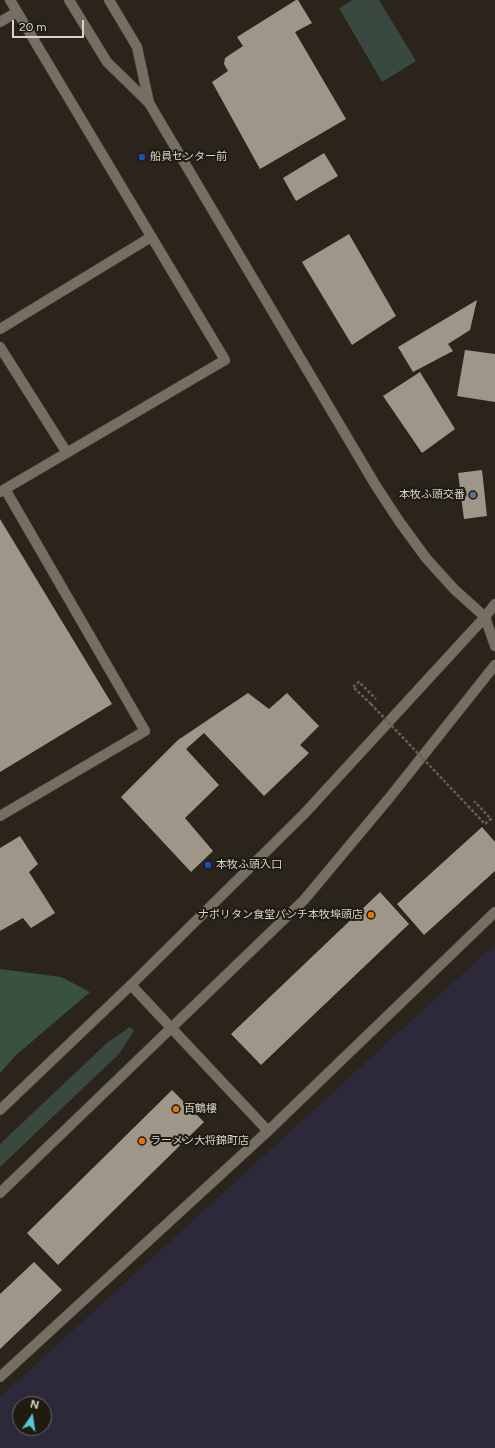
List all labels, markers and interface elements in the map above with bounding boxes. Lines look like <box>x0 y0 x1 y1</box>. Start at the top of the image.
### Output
scale bar <box>14 12 86 38</box>
text: 20 m <box>19 20 47 34</box>
place label: 船員センター前 <box>150 150 227 164</box>
marker: 船員センター前 <box>137 152 147 162</box>
place label: 本牧ふ頭交番 <box>399 488 465 502</box>
marker: 本牧ふ頭交番 <box>468 490 478 500</box>
place label: 本牧ふ頭入口 <box>216 858 282 872</box>
marker: 本牧ふ頭入口 <box>203 860 213 870</box>
place label: ナポリタン食堂パンチ本牧埠頭店 <box>198 908 363 922</box>
marker: ナポリタン食堂パンチ本牧埠頭店 <box>366 910 376 920</box>
place label: 百鶴樓 <box>184 1102 217 1116</box>
marker: 百鶴樓 <box>171 1104 181 1114</box>
place label: ラーメン大将錦町店 <box>150 1134 249 1148</box>
marker: ラーメン大将錦町店 <box>137 1136 147 1146</box>
north arrow <box>12 1396 52 1436</box>
text: N <box>29 1398 40 1412</box>

